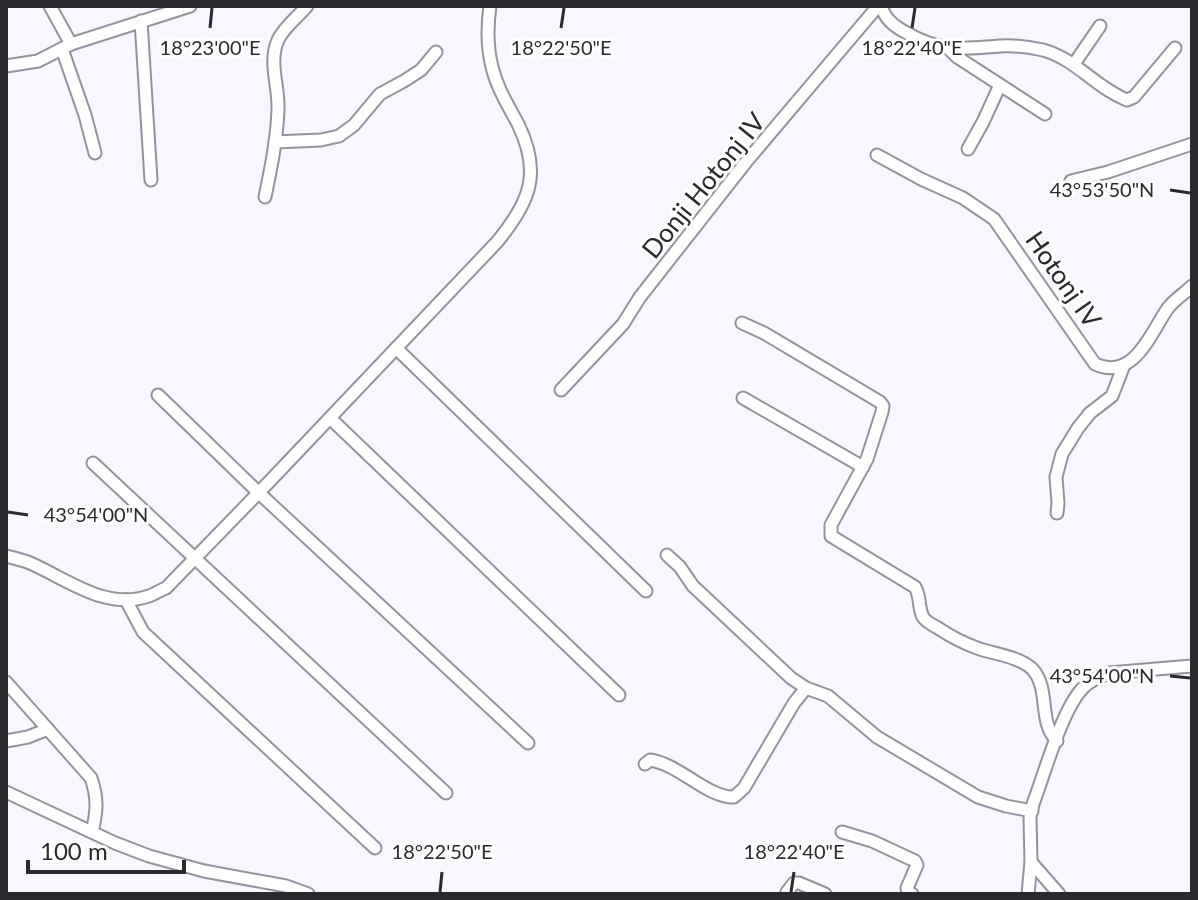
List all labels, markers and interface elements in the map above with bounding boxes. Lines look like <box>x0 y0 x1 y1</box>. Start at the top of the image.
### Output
text: 18°23'00"E <box>160 35 260 59</box>
text: 18°22'50"E <box>511 35 611 59</box>
text: 18°22'40"E <box>862 35 962 59</box>
street label: Donji Hotonj IV <box>634 105 772 264</box>
text: 43°53'50"N <box>1050 177 1154 201</box>
street label: Hotonj IV <box>1019 225 1109 334</box>
text: 43°54'00"N <box>44 502 148 526</box>
text: 43°54'00"N <box>1050 663 1154 687</box>
scale bar <box>28 824 184 874</box>
text: 100 m <box>40 836 108 865</box>
text: 18°22'50"E <box>392 839 492 863</box>
text: 18°22'40"E <box>744 839 844 863</box>

